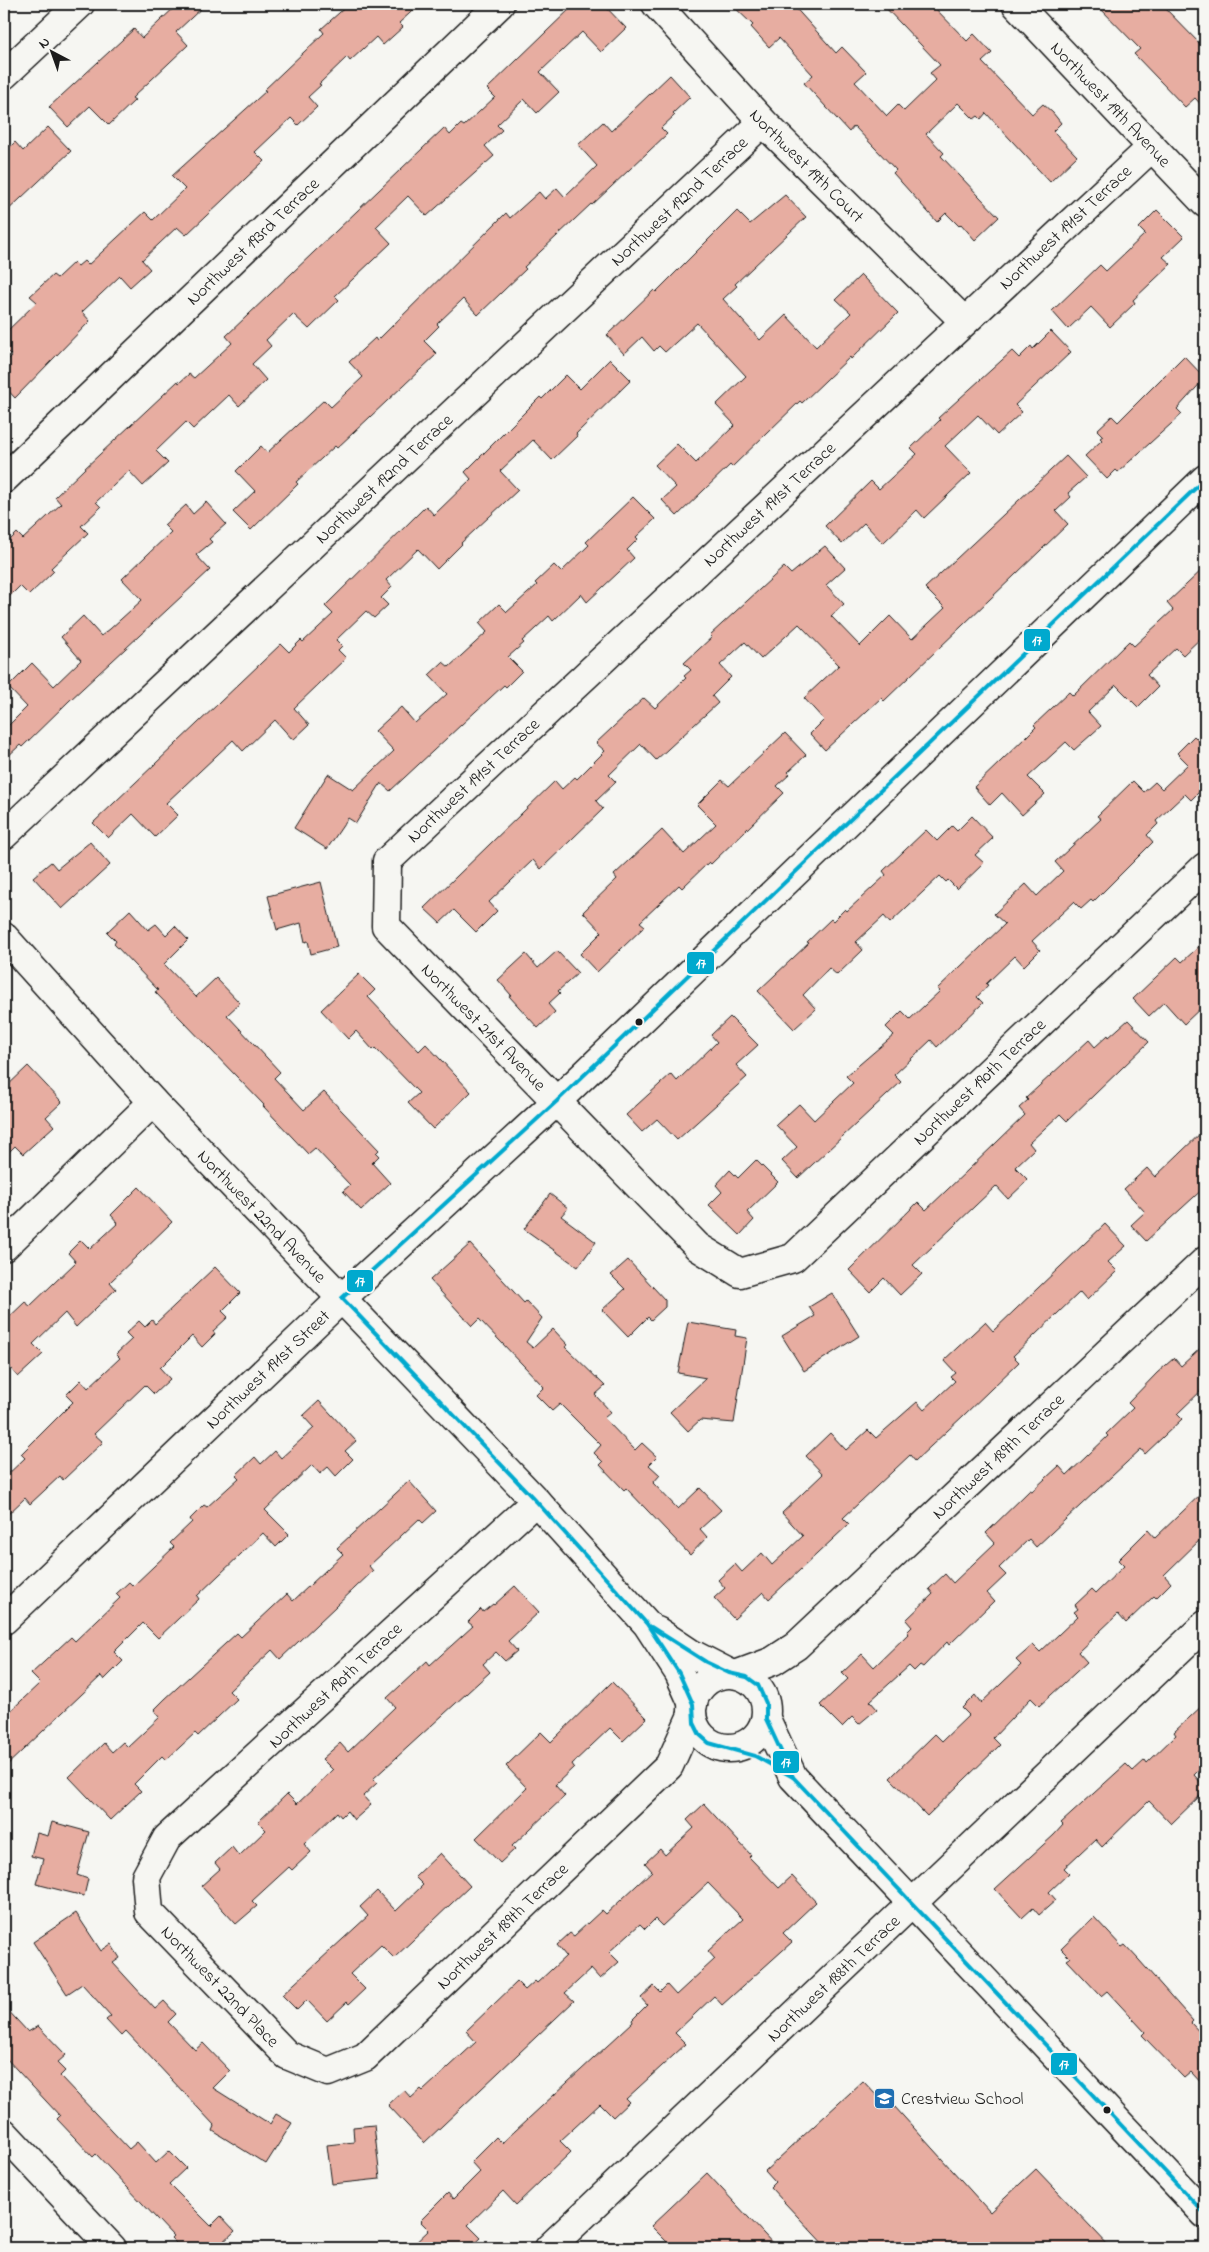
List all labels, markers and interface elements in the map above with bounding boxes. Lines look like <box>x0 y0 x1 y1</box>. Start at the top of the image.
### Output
north arrow <box>28 28 78 78</box>
text: N <box>34 32 55 54</box>
street label: Northwest 19th Avenue <box>1043 36 1177 175</box>
street label: Northwest 19th Court <box>742 104 869 230</box>
street label: Northwest 192nd Terrace <box>606 131 756 274</box>
street label: Northwest 191st Terrace <box>994 159 1139 297</box>
street label: Northwest 193rd Terrace <box>181 172 327 313</box>
street label: Northwest 192nd Terrace <box>310 408 460 551</box>
street label: Northwest 191st Terrace <box>698 436 843 574</box>
line badge: 17 <box>1023 628 1051 652</box>
text: 17 <box>1032 631 1042 652</box>
street label: Northwest 191st Terrace <box>402 712 547 850</box>
line badge: 17 <box>686 951 715 975</box>
text: 17 <box>696 954 706 975</box>
street label: Northwest 21st Avenue <box>414 958 552 1099</box>
street label: Northwest 190th Terrace <box>908 1013 1053 1153</box>
unlabelled marker <box>634 1017 644 1027</box>
street label: Northwest 22nd Avenue <box>190 1144 332 1291</box>
line badge: 17 <box>346 1269 374 1293</box>
text: 17 <box>355 1272 365 1293</box>
street label: Northwest 191st Street <box>201 1305 337 1436</box>
street label: Northwest 189th Terrace <box>927 1388 1072 1526</box>
street label: Northwest 190th Terrace <box>264 1617 410 1756</box>
line badge: 17 <box>772 1750 800 1774</box>
text: 17 <box>781 1753 791 1774</box>
street label: Northwest 189th Terrace <box>432 1857 576 1997</box>
street label: Northwest 188th Terrace <box>762 1909 908 2049</box>
street label: Northwest 22nd Place <box>154 1920 285 2055</box>
line badge: 17 <box>1050 2052 1078 2076</box>
text: 17 <box>1059 2055 1069 2076</box>
school or university icon: Crestview School <box>873 2086 897 2110</box>
place label: Crestview School <box>901 2087 1024 2113</box>
unlabelled marker <box>1102 2105 1112 2115</box>

